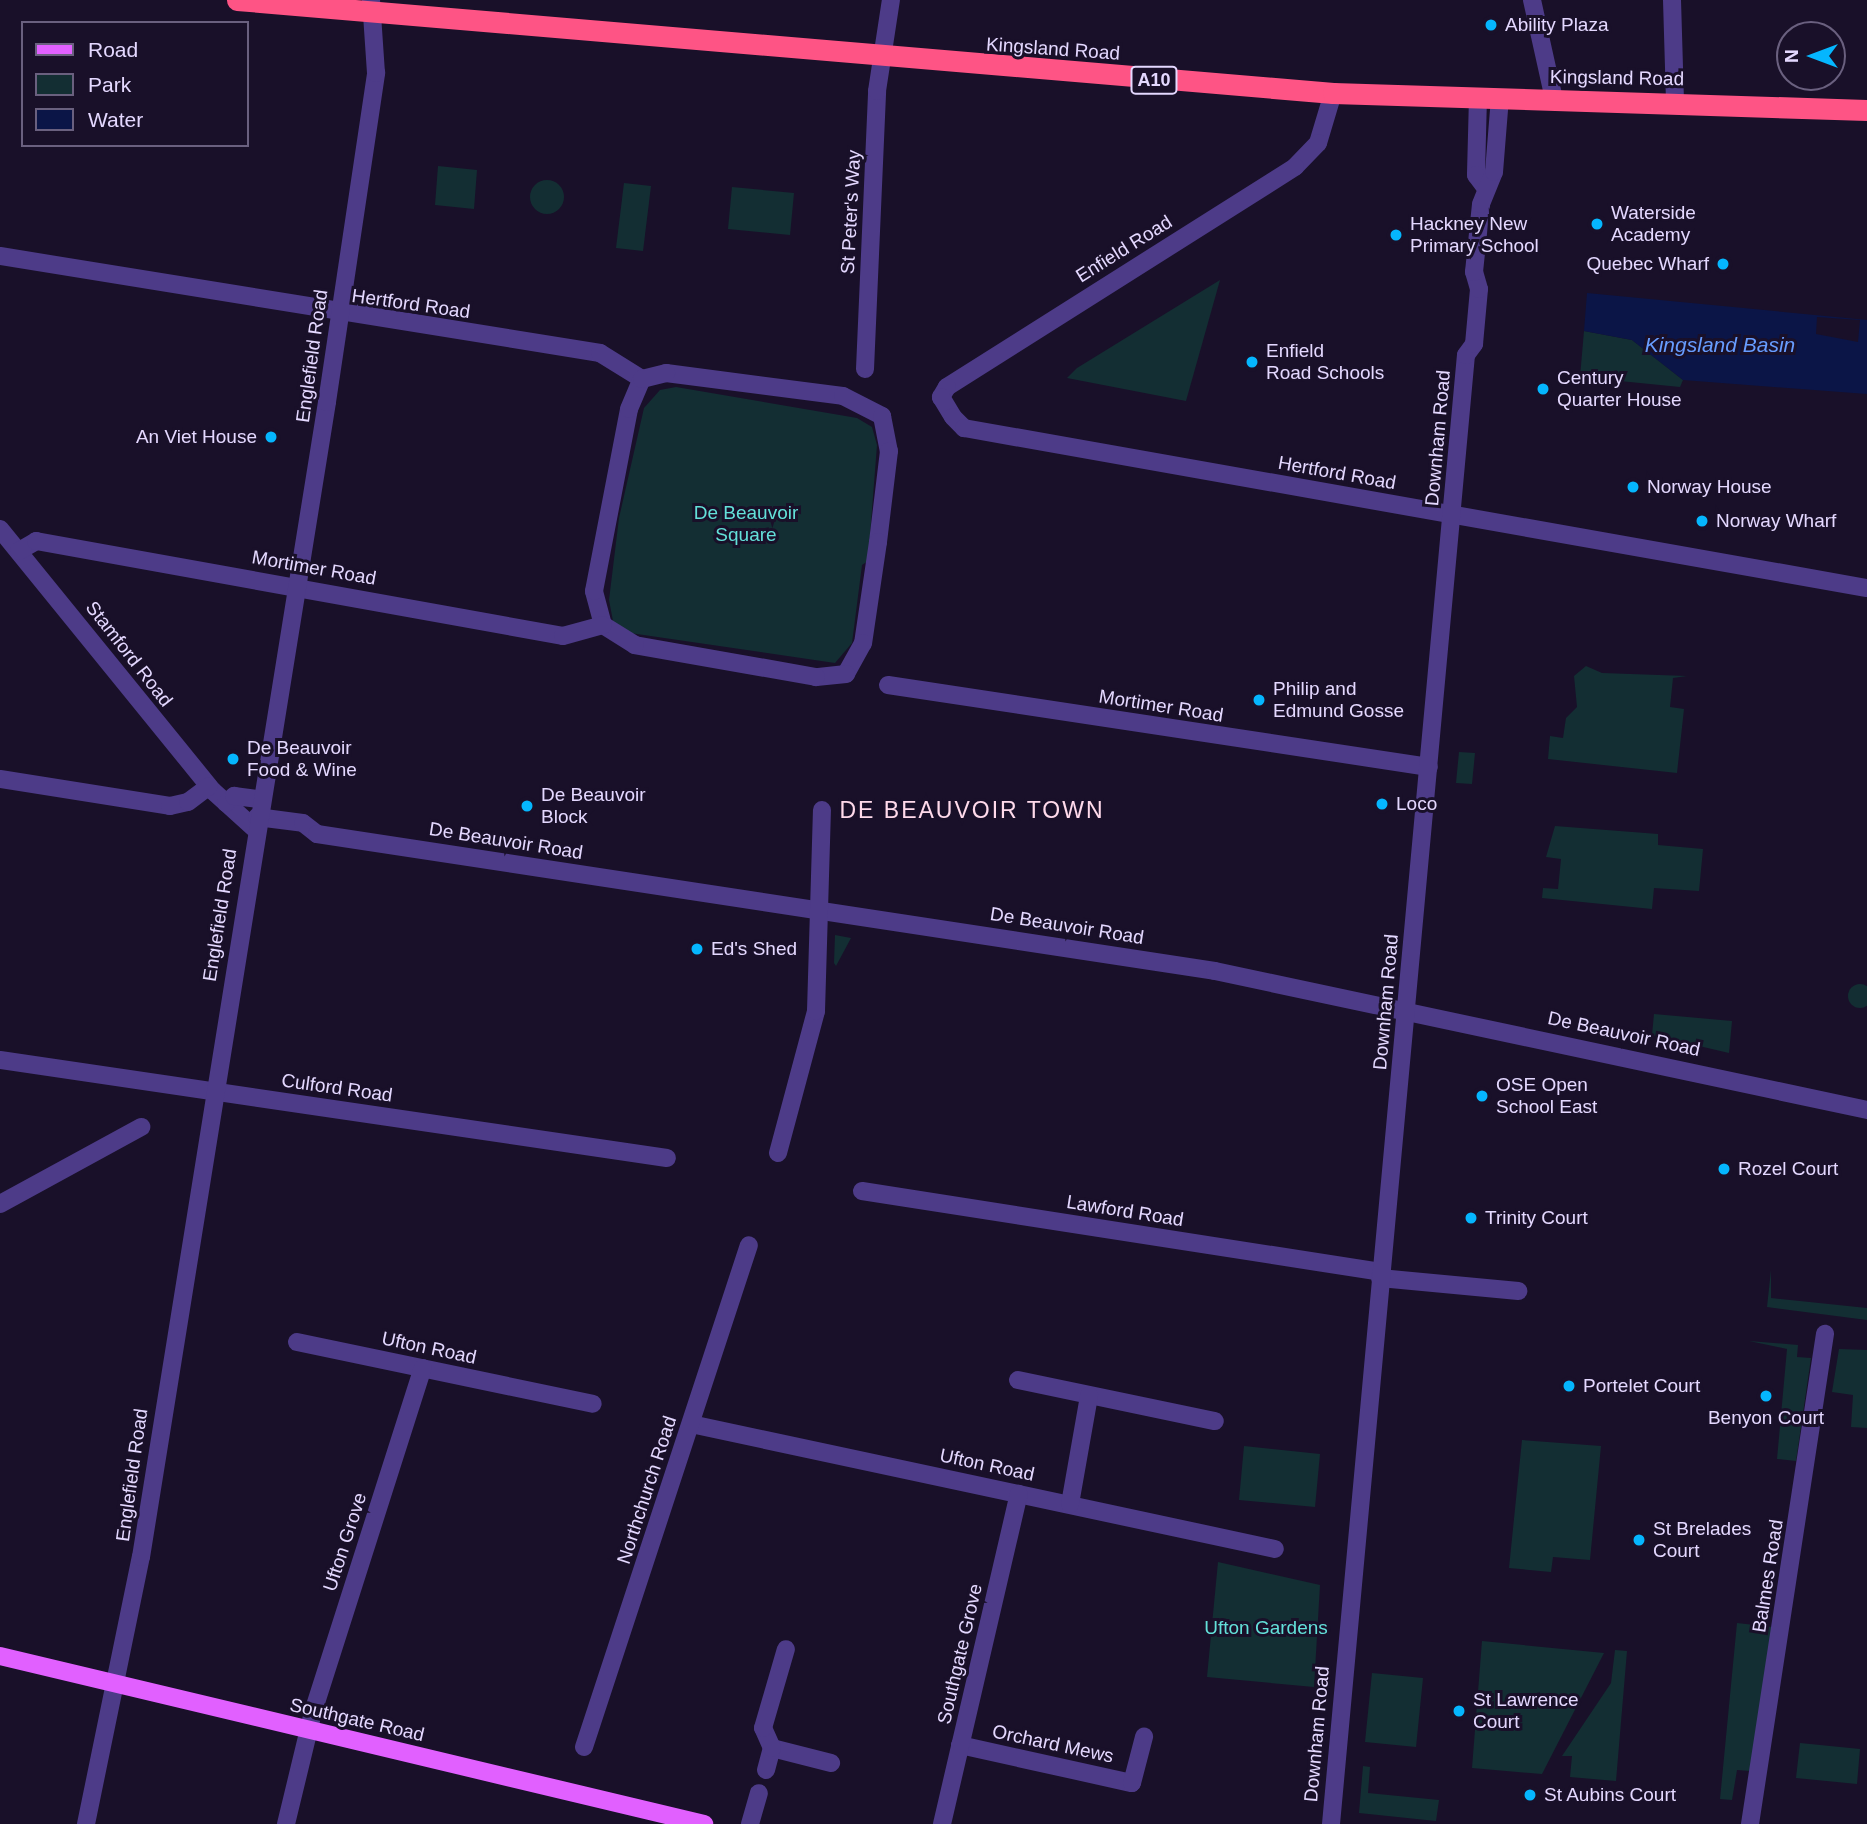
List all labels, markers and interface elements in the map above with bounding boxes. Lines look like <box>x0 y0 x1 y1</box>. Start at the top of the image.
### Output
place label: Ability Plaza <box>1505 14 1608 36</box>
marker: Ability Plaza <box>1483 17 1499 33</box>
legend <box>21 21 248 147</box>
north arrow <box>1776 21 1846 91</box>
street label: Kingsland Road <box>985 33 1121 65</box>
text: Road <box>88 38 138 61</box>
text: N <box>1781 49 1802 63</box>
street label: Kingsland Road <box>1550 65 1684 91</box>
road number: A10 <box>1130 66 1178 94</box>
text: Park <box>88 73 131 96</box>
text: Water <box>88 108 143 131</box>
street label: St Peter's Way <box>836 149 866 275</box>
place label: Waterside Academy <box>1611 202 1696 246</box>
street label: Enfield Road <box>1072 211 1176 287</box>
place label: Hackney New Primary School <box>1410 213 1539 257</box>
marker: Waterside Academy <box>1589 216 1605 232</box>
marker: Hackney New Primary School <box>1388 227 1404 243</box>
place label: Quebec Wharf <box>1587 253 1709 275</box>
marker: Quebec Wharf <box>1715 256 1731 272</box>
street label: Hertford Road <box>350 284 472 324</box>
street label: Englefield Road <box>291 288 333 424</box>
water label: Kingsland Basin <box>1645 332 1795 358</box>
place label: Enfield Road Schools <box>1266 340 1384 384</box>
marker: Enfield Road Schools <box>1244 354 1260 370</box>
place label: Century Quarter House <box>1557 367 1682 411</box>
street label: Downham Road <box>1421 369 1455 507</box>
marker: Century Quarter House <box>1535 381 1551 397</box>
place label: An Viet House <box>136 426 257 448</box>
marker: An Viet House <box>263 429 279 445</box>
street label: Hertford Road <box>1276 451 1398 495</box>
place label: Norway House <box>1647 476 1772 498</box>
marker: Norway House <box>1625 479 1641 495</box>
park label: De Beauvoir Square <box>694 502 798 546</box>
place label: Norway Wharf <box>1716 510 1836 532</box>
marker: Norway Wharf <box>1694 513 1710 529</box>
street label: Mortimer Road <box>250 546 378 590</box>
street label: Stamford Road <box>81 597 177 711</box>
place label: Philip and Edmund Gosse <box>1273 678 1404 722</box>
street label: Mortimer Road <box>1097 685 1225 727</box>
marker: Philip and Edmund Gosse <box>1251 692 1267 708</box>
place label: De Beauvoir Food & Wine <box>247 737 357 781</box>
marker: De Beauvoir Food & Wine <box>225 751 241 767</box>
place label: De Beauvoir Block <box>541 784 646 828</box>
place label: Loco <box>1396 793 1437 815</box>
district label: DE BEAUVOIR TOWN <box>841 796 1103 824</box>
marker: Loco <box>1374 796 1390 812</box>
marker: De Beauvoir Block <box>519 798 535 814</box>
street label: De Beauvoir Road <box>428 818 584 864</box>
street label: Englefield Road <box>198 847 242 983</box>
street label: De Beauvoir Road <box>989 903 1145 949</box>
street label: Downham Road <box>1369 933 1403 1071</box>
place label: Ed's Shed <box>711 938 797 960</box>
marker: Ed's Shed <box>689 941 705 957</box>
street label: De Beauvoir Road <box>1546 1007 1702 1061</box>
street label: Culford Road <box>280 1069 394 1107</box>
place label: OSE Open School East <box>1496 1074 1597 1118</box>
marker: OSE Open School East <box>1474 1088 1490 1104</box>
place label: Rozel Court <box>1738 1158 1838 1180</box>
marker: Rozel Court <box>1716 1161 1732 1177</box>
street label: Lawford Road <box>1065 1190 1185 1232</box>
place label: Trinity Court <box>1485 1207 1588 1229</box>
marker: Trinity Court <box>1463 1210 1479 1226</box>
street label: Ufton Road <box>380 1327 478 1369</box>
place label: Portelet Court <box>1583 1375 1700 1397</box>
marker: Portelet Court <box>1561 1378 1577 1394</box>
marker: Benyon Court <box>1758 1388 1774 1404</box>
street label: Englefield Road <box>111 1407 153 1543</box>
place label: Benyon Court <box>1708 1407 1824 1429</box>
street label: Northchurch Road <box>612 1413 682 1567</box>
street label: Ufton Road <box>938 1444 1036 1486</box>
street label: Ufton Grove <box>318 1490 372 1594</box>
place label: St Brelades Court <box>1653 1518 1751 1562</box>
street label: Balmes Road <box>1748 1518 1788 1634</box>
marker: St Brelades Court <box>1631 1532 1647 1548</box>
street label: Southgate Grove <box>933 1581 987 1727</box>
park label: Ufton Gardens <box>1204 1617 1328 1639</box>
street label: Downham Road <box>1300 1665 1334 1803</box>
place label: St Lawrence Court <box>1473 1689 1579 1733</box>
street label: Southgate Road <box>288 1693 426 1747</box>
marker: St Lawrence Court <box>1451 1703 1467 1719</box>
street label: Orchard Mews <box>990 1720 1116 1768</box>
place label: St Aubins Court <box>1544 1784 1677 1806</box>
marker: St Aubins Court <box>1522 1787 1538 1803</box>

